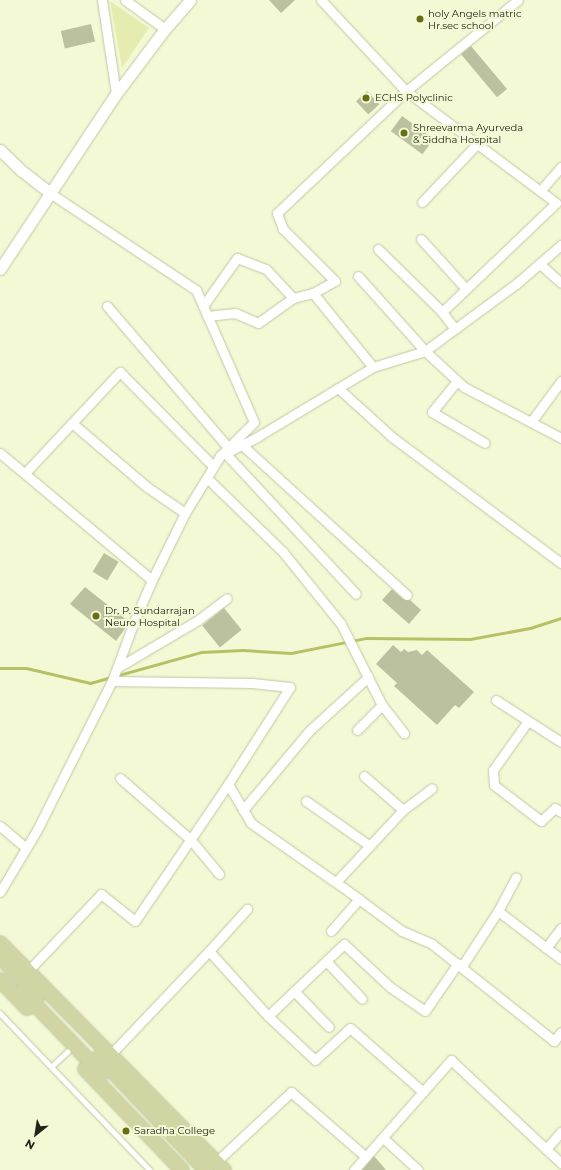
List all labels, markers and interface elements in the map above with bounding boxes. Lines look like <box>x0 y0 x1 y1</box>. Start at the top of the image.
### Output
place label: holy Angels matric Hr.sec school <box>428 7 522 30</box>
marker: holy Angels matric Hr.sec school <box>415 14 425 24</box>
marker: ECHS Polyclinic <box>360 92 372 104</box>
place label: ECHS Polyclinic <box>375 92 453 104</box>
place label: Shreevarma Ayurveda & Siddha Hospital <box>413 121 523 144</box>
marker: Shreevarma Ayurveda & Siddha Hospital <box>398 127 410 139</box>
place label: Dr. P. Sundarrajan Neuro Hospital <box>105 604 195 628</box>
marker: Dr. P. Sundarrajan Neuro Hospital <box>90 610 102 622</box>
north arrow <box>16 1114 56 1154</box>
place label: Saradha College <box>134 1125 215 1137</box>
marker: Saradha College <box>121 1126 131 1136</box>
text: N <box>23 1136 37 1153</box>

